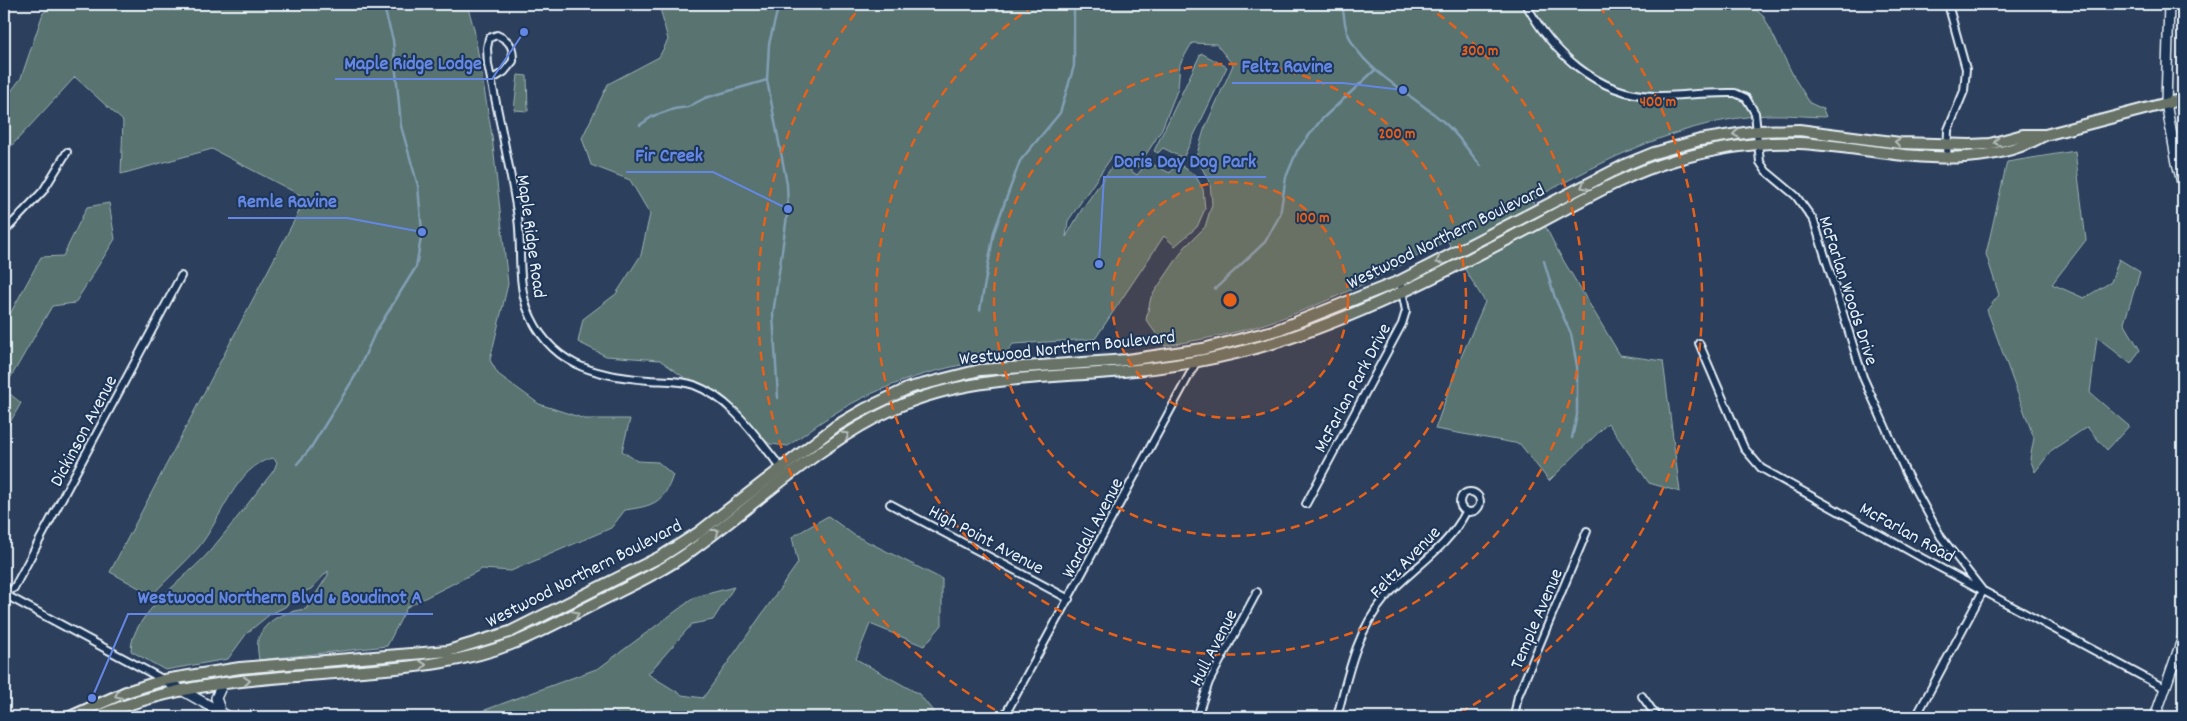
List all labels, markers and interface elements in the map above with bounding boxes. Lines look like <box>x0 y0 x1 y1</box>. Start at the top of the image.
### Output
text: 300 m <box>1462 41 1498 63</box>
callout: Maple Ridge Lodge <box>335 44 492 79</box>
callout: Feltz Ravine <box>1232 48 1343 83</box>
text: Maple Ridge Lodge <box>344 51 482 79</box>
text: Feltz Ravine <box>1241 54 1333 82</box>
text: 400 m <box>1640 92 1676 114</box>
text: 200 m <box>1379 124 1415 146</box>
one-way arrow <box>1732 128 1741 138</box>
one-way arrow <box>1992 136 2001 147</box>
callout: Fir Creek <box>626 137 713 172</box>
one-way arrow <box>1894 137 1902 148</box>
callout: Doris Day Dog Park <box>1104 142 1266 177</box>
text: Fir Creek <box>635 143 703 171</box>
text: Doris Day Dog Park <box>1114 149 1256 177</box>
street label: Maple Ridge Road <box>508 173 552 300</box>
street label: Westwood Northern Boulevard <box>1343 178 1550 298</box>
one-way arrow <box>1580 180 1589 190</box>
callout: Remle Ravine <box>228 183 347 218</box>
text: Remle Ravine <box>237 189 337 217</box>
text: 100 m <box>1296 208 1330 230</box>
street label: McFarlan Woods Drive <box>1810 213 1884 369</box>
one-way arrow <box>1436 255 1445 265</box>
centre of rings <box>1221 291 1239 309</box>
street label: McFarlan Park Drive <box>1309 319 1400 458</box>
street label: Westwood Northern Boulevard <box>958 325 1177 374</box>
street label: Dickinson Avenue <box>44 371 126 492</box>
one-way arrow <box>840 431 849 441</box>
street label: Wardall Avenue <box>1056 474 1132 584</box>
street label: McFarlan Road <box>1854 497 1959 571</box>
street label: High Point Avenue <box>923 499 1048 583</box>
street label: Westwood Northern Boulevard <box>482 514 687 636</box>
street label: Feltz Avenue <box>1365 521 1448 606</box>
one-way arrow <box>710 529 720 538</box>
street label: Temple Avenue <box>1505 565 1572 674</box>
callout: Westwood Northern Blvd & Boudinot A <box>128 579 433 614</box>
text: Westwood Northern Blvd & Boudinot A <box>138 585 422 613</box>
street label: Hull Avenue <box>1184 605 1246 692</box>
one-way arrow <box>570 610 579 620</box>
one-way arrow <box>419 660 427 671</box>
one-way arrow <box>244 675 252 686</box>
one-way arrow <box>114 689 123 700</box>

